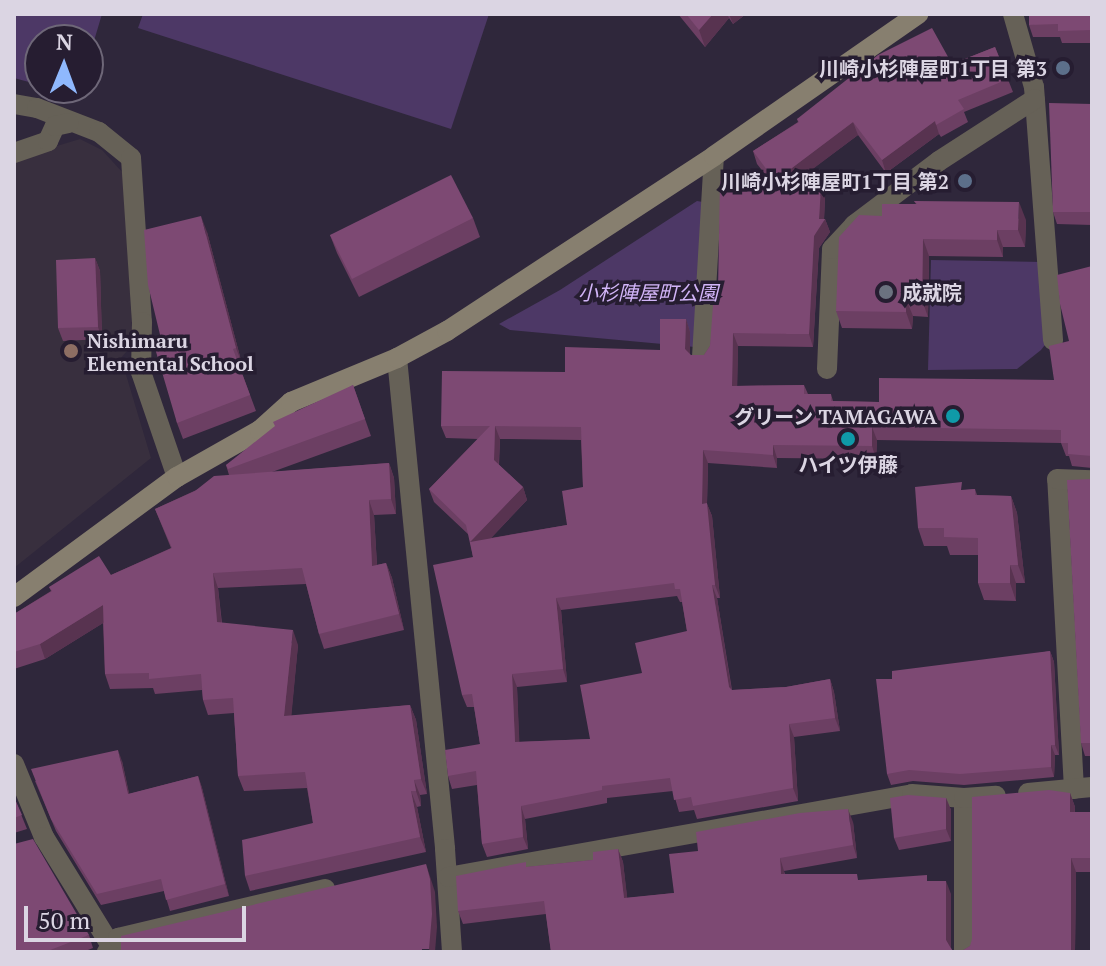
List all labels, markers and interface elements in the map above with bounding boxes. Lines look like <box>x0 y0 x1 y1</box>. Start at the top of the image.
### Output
north arrow <box>24 24 104 104</box>
text: N <box>56 27 73 56</box>
place label: 川崎小杉陣屋町1丁目 第3 <box>819 56 1047 80</box>
marker: 川崎小杉陣屋町1丁目 第3 <box>1054 59 1072 77</box>
place label: 川崎小杉陣屋町1丁目 第2 <box>721 169 949 193</box>
marker: 川崎小杉陣屋町1丁目 第2 <box>956 172 974 190</box>
park label: 小杉陣屋町公園 <box>578 280 718 304</box>
place label: 成就院 <box>902 280 962 304</box>
marker: 成就院 <box>877 283 895 301</box>
place label: Nishimaru Elemental School <box>87 328 254 375</box>
marker: Nishimaru Elemental School <box>62 342 80 360</box>
place label: グリーン TAMAGAWA <box>733 404 937 428</box>
marker: グリーン TAMAGAWA <box>944 407 962 425</box>
marker: ハイツ伊藤 <box>839 430 857 448</box>
place label: ハイツ伊藤 <box>798 452 898 476</box>
scale bar <box>28 890 250 940</box>
text: 50 m <box>38 904 90 936</box>

